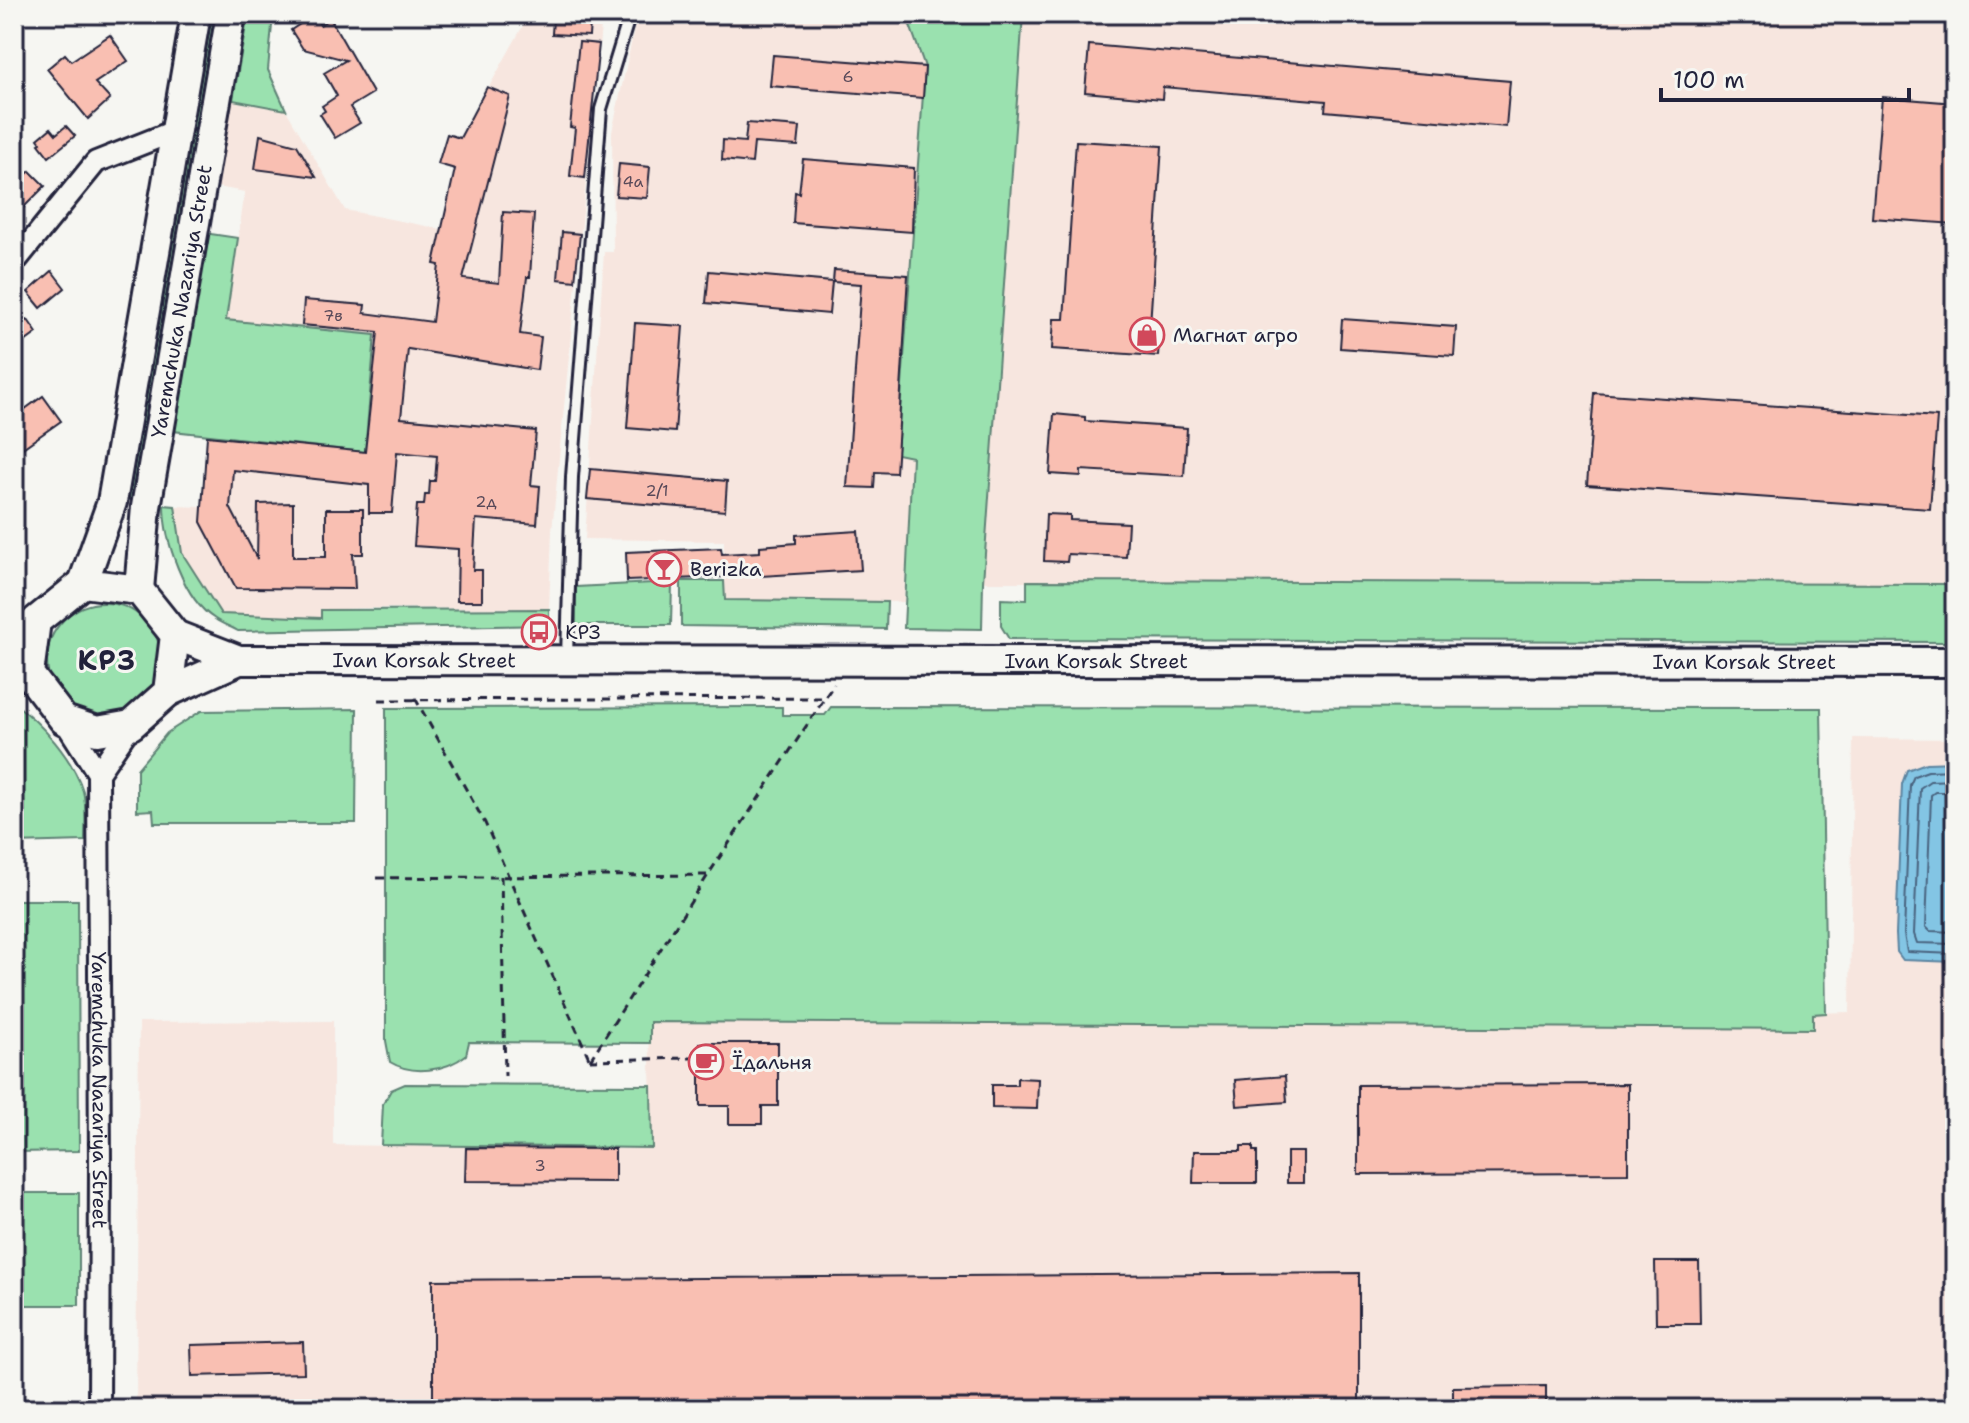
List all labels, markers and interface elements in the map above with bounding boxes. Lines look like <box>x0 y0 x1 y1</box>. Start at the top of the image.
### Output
scale bar <box>1661 52 1909 102</box>
text: 100 m <box>1673 64 1745 96</box>
house number: 6 <box>842 66 854 87</box>
street label: Yaremchuka Nazariya Street <box>145 163 218 440</box>
house number: 4а <box>622 171 644 192</box>
house number: 7в <box>323 305 343 326</box>
shop icon: Магнат агро <box>1128 316 1166 354</box>
place label: Магнат агро <box>1173 322 1298 348</box>
house number: 2/1 <box>645 480 669 501</box>
house number: 2д <box>475 491 497 512</box>
bar icon: Berizka <box>645 550 683 588</box>
place label: Berizka <box>690 556 762 582</box>
bus stop icon: КРЗ <box>520 613 558 651</box>
place label: КРЗ <box>565 619 601 645</box>
district label: КРЗ <box>77 641 137 679</box>
street label: Ivan Korsak Street <box>333 647 516 673</box>
street label: Ivan Korsak Street <box>1005 648 1188 674</box>
street label: Ivan Korsak Street <box>1653 649 1836 675</box>
street label: Yaremchuka Nazariya Street <box>86 952 113 1228</box>
cafe icon: Їдальня <box>687 1043 725 1081</box>
place label: Їдальня <box>732 1049 812 1075</box>
house number: 3 <box>534 1155 546 1176</box>

